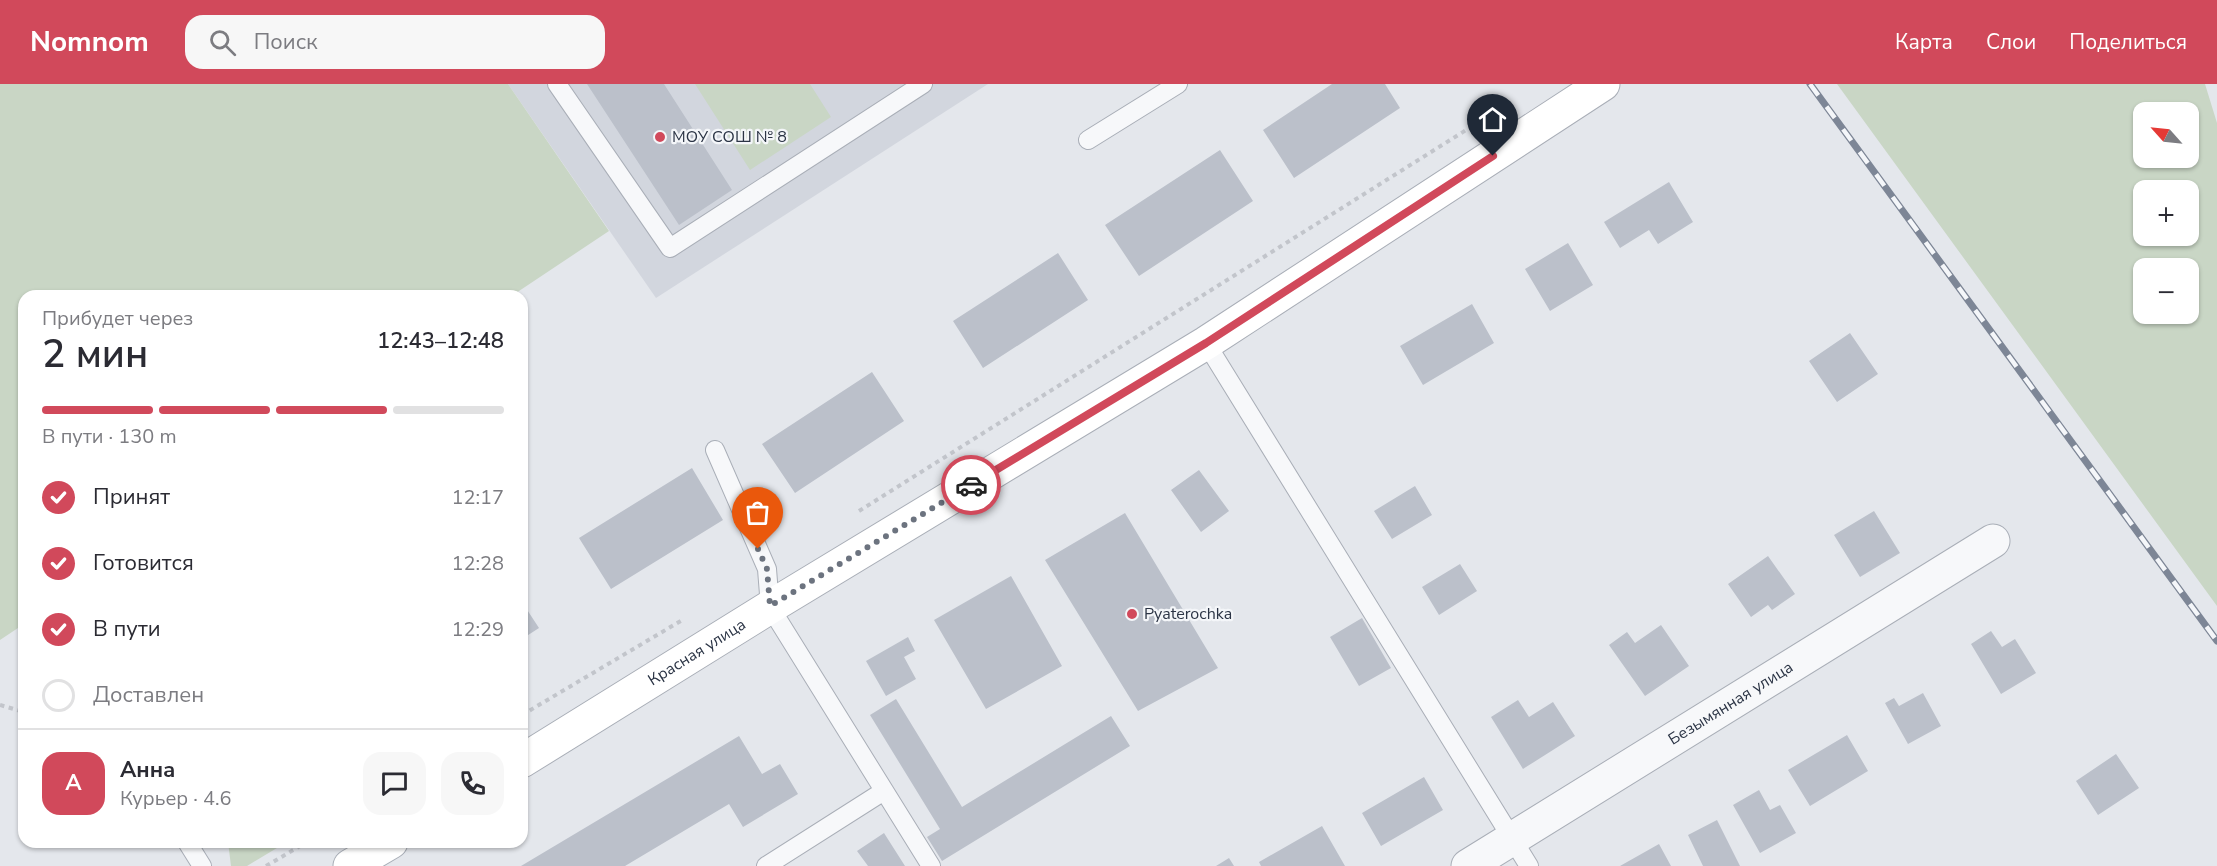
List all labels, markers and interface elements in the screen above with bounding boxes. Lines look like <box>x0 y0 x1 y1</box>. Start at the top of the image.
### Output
search box <box>185 15 605 69</box>
text: Nomnom <box>30 23 149 61</box>
icon: search <box>206 26 239 59</box>
text: Поиск <box>254 27 318 57</box>
text: Карта <box>1895 28 1953 56</box>
text: Слои <box>1986 28 2036 56</box>
text: Поделиться <box>2069 28 2187 56</box>
pin <box>1467 94 1518 156</box>
north arrow <box>2133 102 2199 168</box>
map controls <box>2133 102 2199 324</box>
icon: home <box>1476 103 1509 136</box>
place label: МОУ СОШ № 8 <box>672 126 787 148</box>
marker: МОУ СОШ № 8 <box>653 130 667 144</box>
button: + <box>2133 180 2199 246</box>
button: − <box>2133 258 2199 324</box>
text: Прибудет через <box>42 305 193 332</box>
text: 12:43–12:48 <box>377 326 504 356</box>
text: 2 мин <box>42 328 148 381</box>
text: В пути · 130 m <box>42 423 177 450</box>
courier <box>941 455 1001 515</box>
icon: car <box>955 469 988 502</box>
icon: check <box>42 481 75 514</box>
text: Принят <box>93 482 170 512</box>
text: 12:17 <box>451 484 504 511</box>
pin <box>732 487 783 549</box>
icon: bag <box>741 496 774 529</box>
icon: check <box>42 547 75 580</box>
text: Готовится <box>93 548 194 578</box>
text: 12:28 <box>451 550 504 577</box>
place label: Pyaterochka <box>1144 603 1232 625</box>
marker: Pyaterochka <box>1125 607 1139 621</box>
icon: check <box>42 613 75 646</box>
text: В пути <box>93 614 161 644</box>
street label: Красная улица <box>644 614 750 691</box>
text: 12:29 <box>451 616 504 643</box>
street label: Безымянная улица <box>1664 656 1797 750</box>
text: Доставлен <box>93 680 204 710</box>
button: chat <box>363 752 426 815</box>
button: phone <box>441 752 504 815</box>
text: Анна <box>120 755 175 785</box>
text: А <box>65 768 82 798</box>
text: Курьер · 4.6 <box>120 785 232 812</box>

